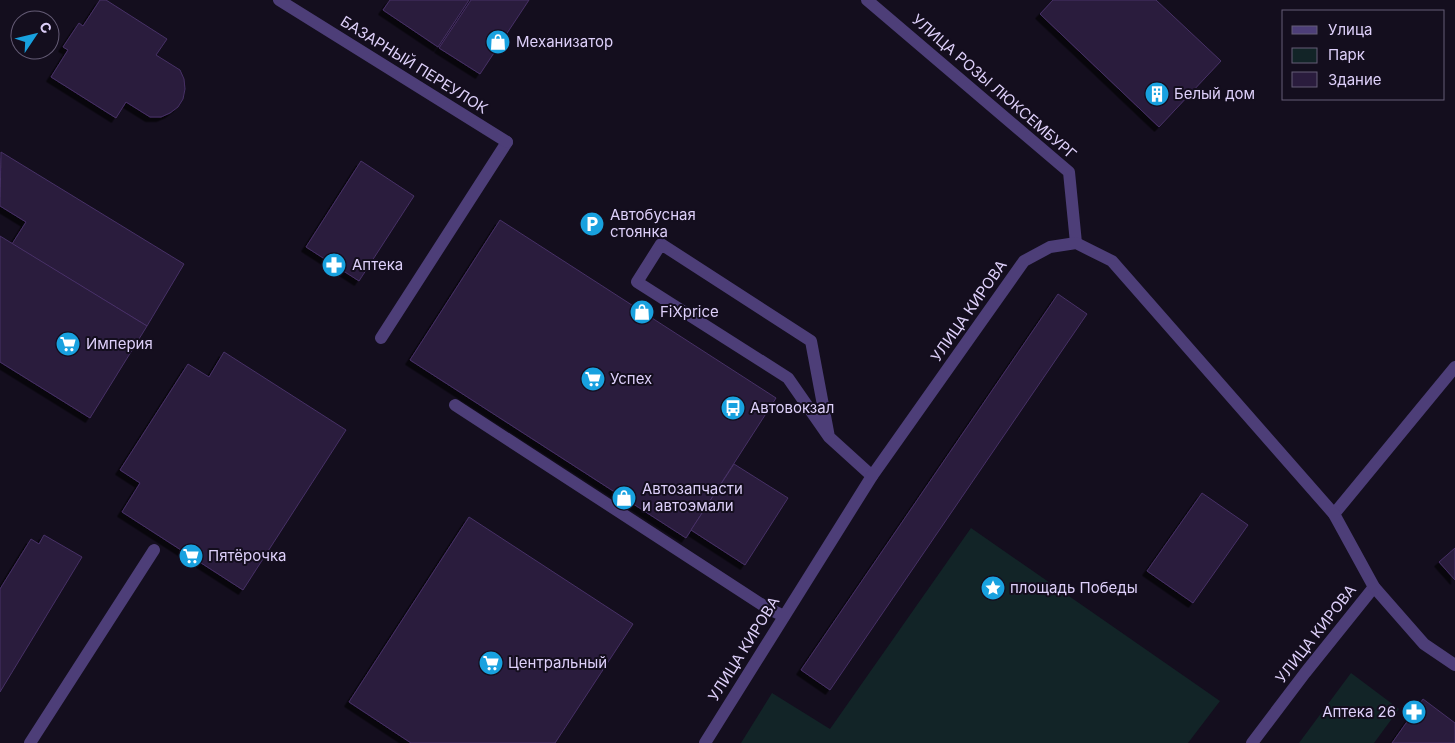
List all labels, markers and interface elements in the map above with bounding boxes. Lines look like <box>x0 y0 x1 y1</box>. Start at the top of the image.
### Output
north arrow <box>10 10 60 60</box>
street label: УЛИЦА РОЗЫ ЛЮКСЕМБУРГ <box>908 10 1081 163</box>
legend <box>1282 10 1445 100</box>
street label: БАЗАРНЫЙ ПЕРЕУЛОК <box>337 11 491 118</box>
text: С <box>36 18 56 36</box>
text: Улица <box>1328 20 1372 39</box>
shop icon: Механизатор <box>485 29 511 55</box>
place label: Механизатор <box>516 32 613 51</box>
text: Парк <box>1328 45 1365 64</box>
text: Здание <box>1328 70 1382 89</box>
building icon: Белый дом <box>1144 81 1170 107</box>
place label: Белый дом <box>1174 84 1255 103</box>
place label: Автобусная стоянка <box>610 205 696 241</box>
parking icon: Автобусная стоянка <box>579 211 605 237</box>
pharmacy icon: Аптека <box>321 252 347 278</box>
place label: Аптека <box>352 255 403 274</box>
street label: УЛИЦА КИРОВА <box>926 256 1011 365</box>
shop icon: FiXprice <box>629 299 655 325</box>
place label: FiXprice <box>660 302 719 321</box>
supermarket icon: Империя <box>55 331 81 357</box>
place label: Империя <box>86 334 153 353</box>
supermarket icon: Успех <box>580 366 606 392</box>
place label: Успех <box>610 369 652 388</box>
bus stop icon: Автовокзал <box>720 395 746 421</box>
place label: Автовокзал <box>750 398 834 417</box>
place label: Автозапчасти и автоэмали <box>642 479 743 515</box>
shop icon: Автозапчасти и автоэмали <box>611 485 637 511</box>
supermarket icon: Пятёрочка <box>178 543 204 569</box>
place label: Пятёрочка <box>208 546 287 565</box>
place icon: площадь Победы <box>980 575 1006 601</box>
place label: площадь Победы <box>1010 578 1138 597</box>
street label: УЛИЦА КИРОВА <box>1271 581 1360 687</box>
street label: УЛИЦА КИРОВА <box>704 593 783 705</box>
supermarket icon: Центральный <box>478 650 504 676</box>
place label: Центральный <box>508 653 607 672</box>
pharmacy icon: Аптека 26 <box>1401 699 1427 725</box>
place label: Аптека 26 <box>1322 702 1396 721</box>

